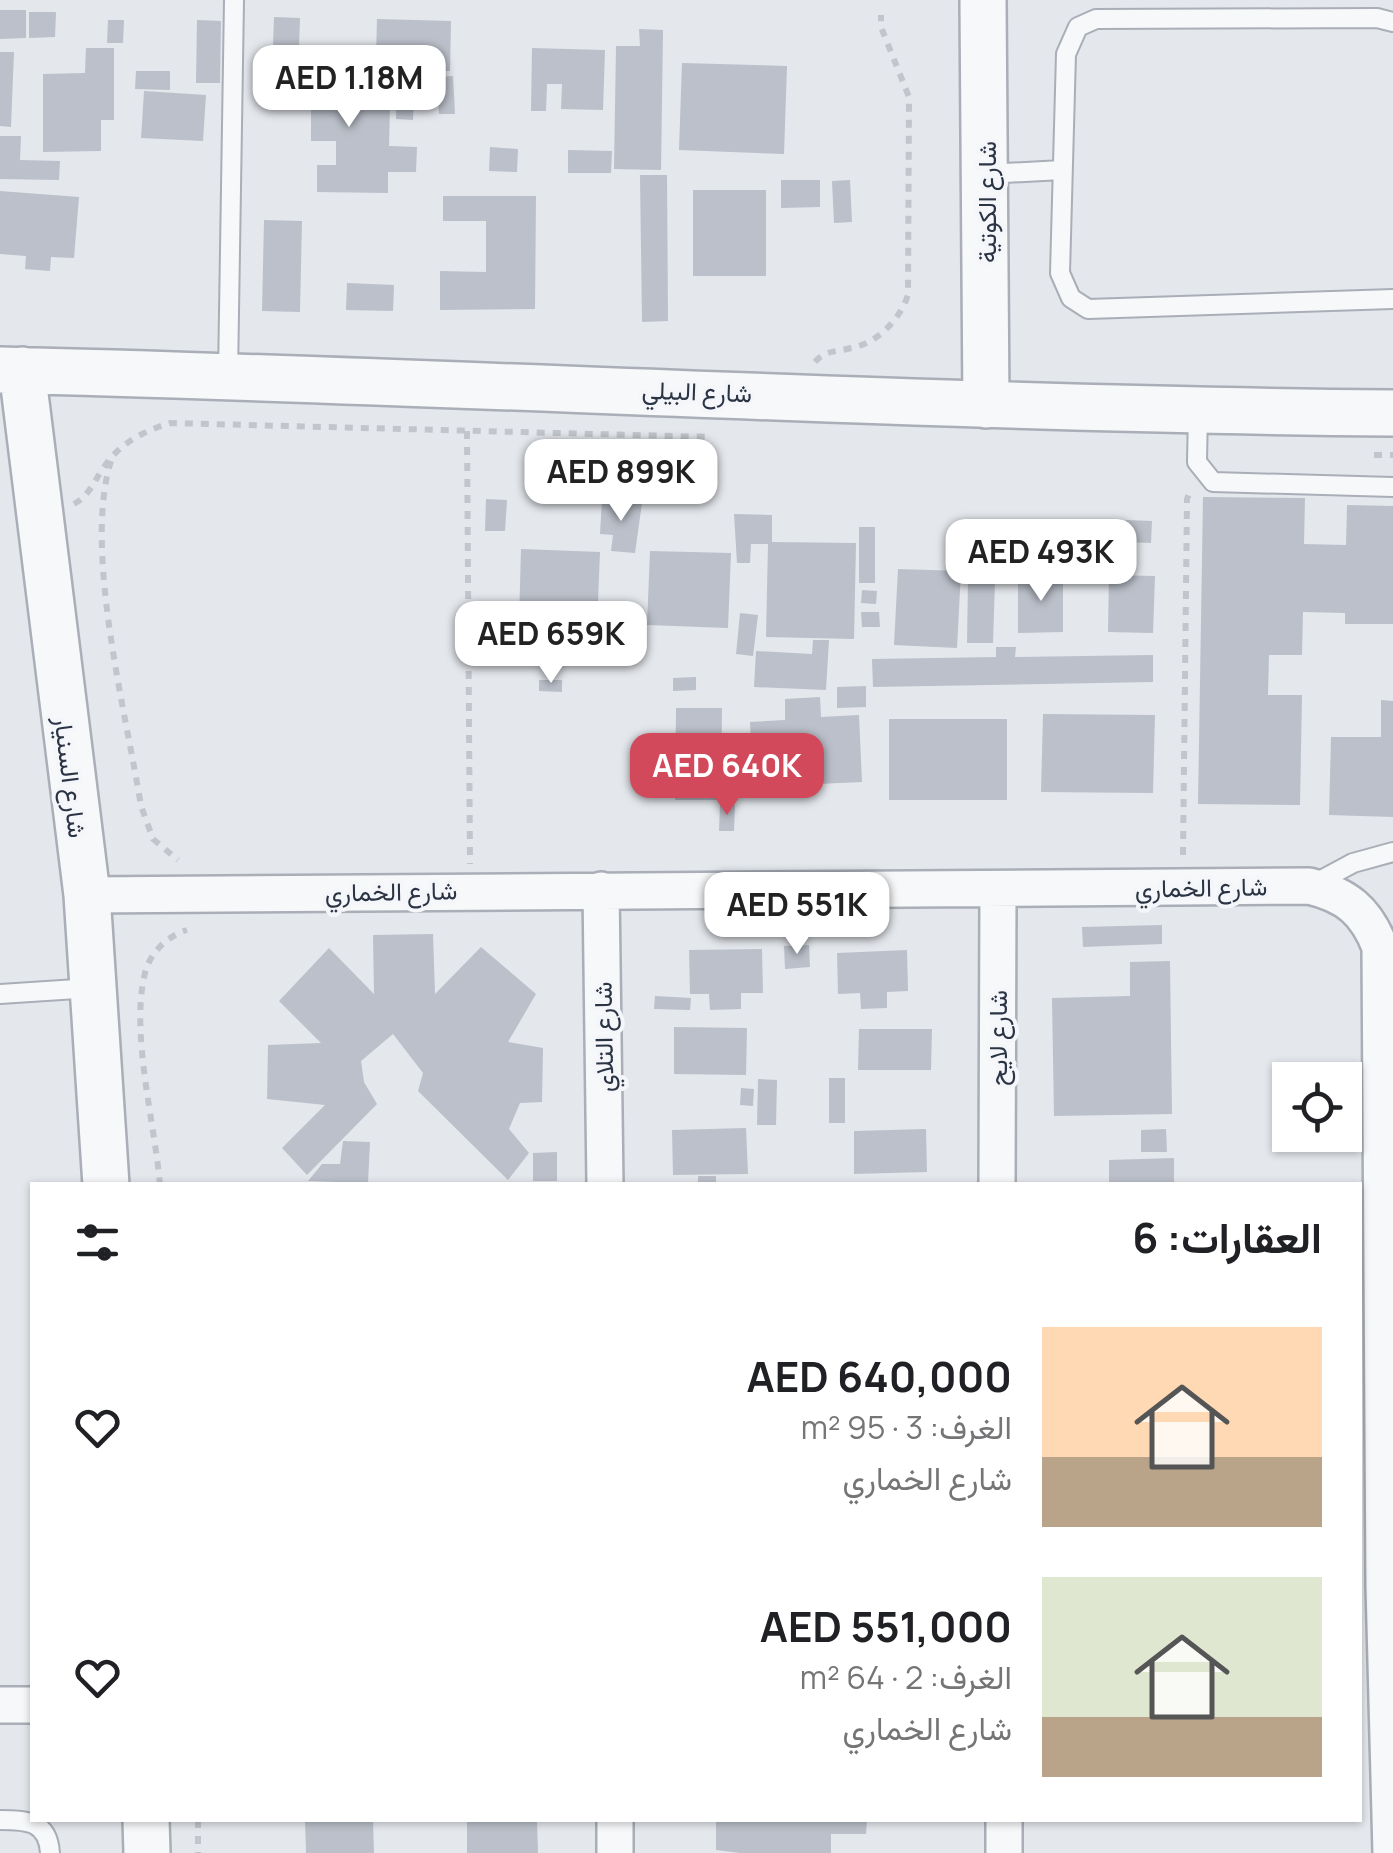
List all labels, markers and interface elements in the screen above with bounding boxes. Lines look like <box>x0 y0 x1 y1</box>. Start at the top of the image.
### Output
pin: AED 1.18M <box>235 45 463 130</box>
text: AED 1.18M <box>275 55 423 99</box>
street label: شارع الكوتية <box>969 141 1004 263</box>
street label: شارع البيلي <box>641 372 753 414</box>
pin: AED 899K <box>518 439 724 524</box>
text: AED 899K <box>546 449 696 493</box>
pin: AED 493K <box>938 519 1144 604</box>
text: AED 493K <box>968 529 1114 573</box>
pin: AED 659K <box>448 601 654 686</box>
text: AED 659K <box>477 611 625 655</box>
street label: شارع السنيار <box>46 713 96 840</box>
pin: AED 640K <box>624 733 830 818</box>
text: AED 640K <box>652 743 802 787</box>
street label: شارع الخماري <box>1135 868 1268 910</box>
street label: شارع الخماري <box>325 872 458 914</box>
pin: AED 551K <box>694 872 900 957</box>
text: AED 551K <box>726 882 868 926</box>
street label: شارع التلاي <box>585 981 625 1093</box>
street label: شارع لايح <box>980 990 1016 1086</box>
map controls <box>1272 1062 1362 1152</box>
button: locate <box>1272 1062 1362 1152</box>
text: العقارات: 6 <box>1132 1208 1322 1266</box>
icon: filters <box>70 1215 125 1270</box>
text: AED 640,000 <box>746 1347 1012 1405</box>
icon: home <box>1122 1367 1242 1487</box>
icon: heart <box>70 1400 125 1455</box>
text: الغرف: 3 · 95 m² <box>801 1405 1012 1449</box>
text: شارع الخماري <box>843 1456 1012 1500</box>
text: AED 551,000 <box>760 1597 1012 1655</box>
icon: home <box>1122 1617 1242 1737</box>
icon: heart <box>70 1650 125 1705</box>
text: الغرف: 2 · 64 m² <box>800 1655 1012 1699</box>
text: شارع الخماري <box>843 1706 1012 1750</box>

